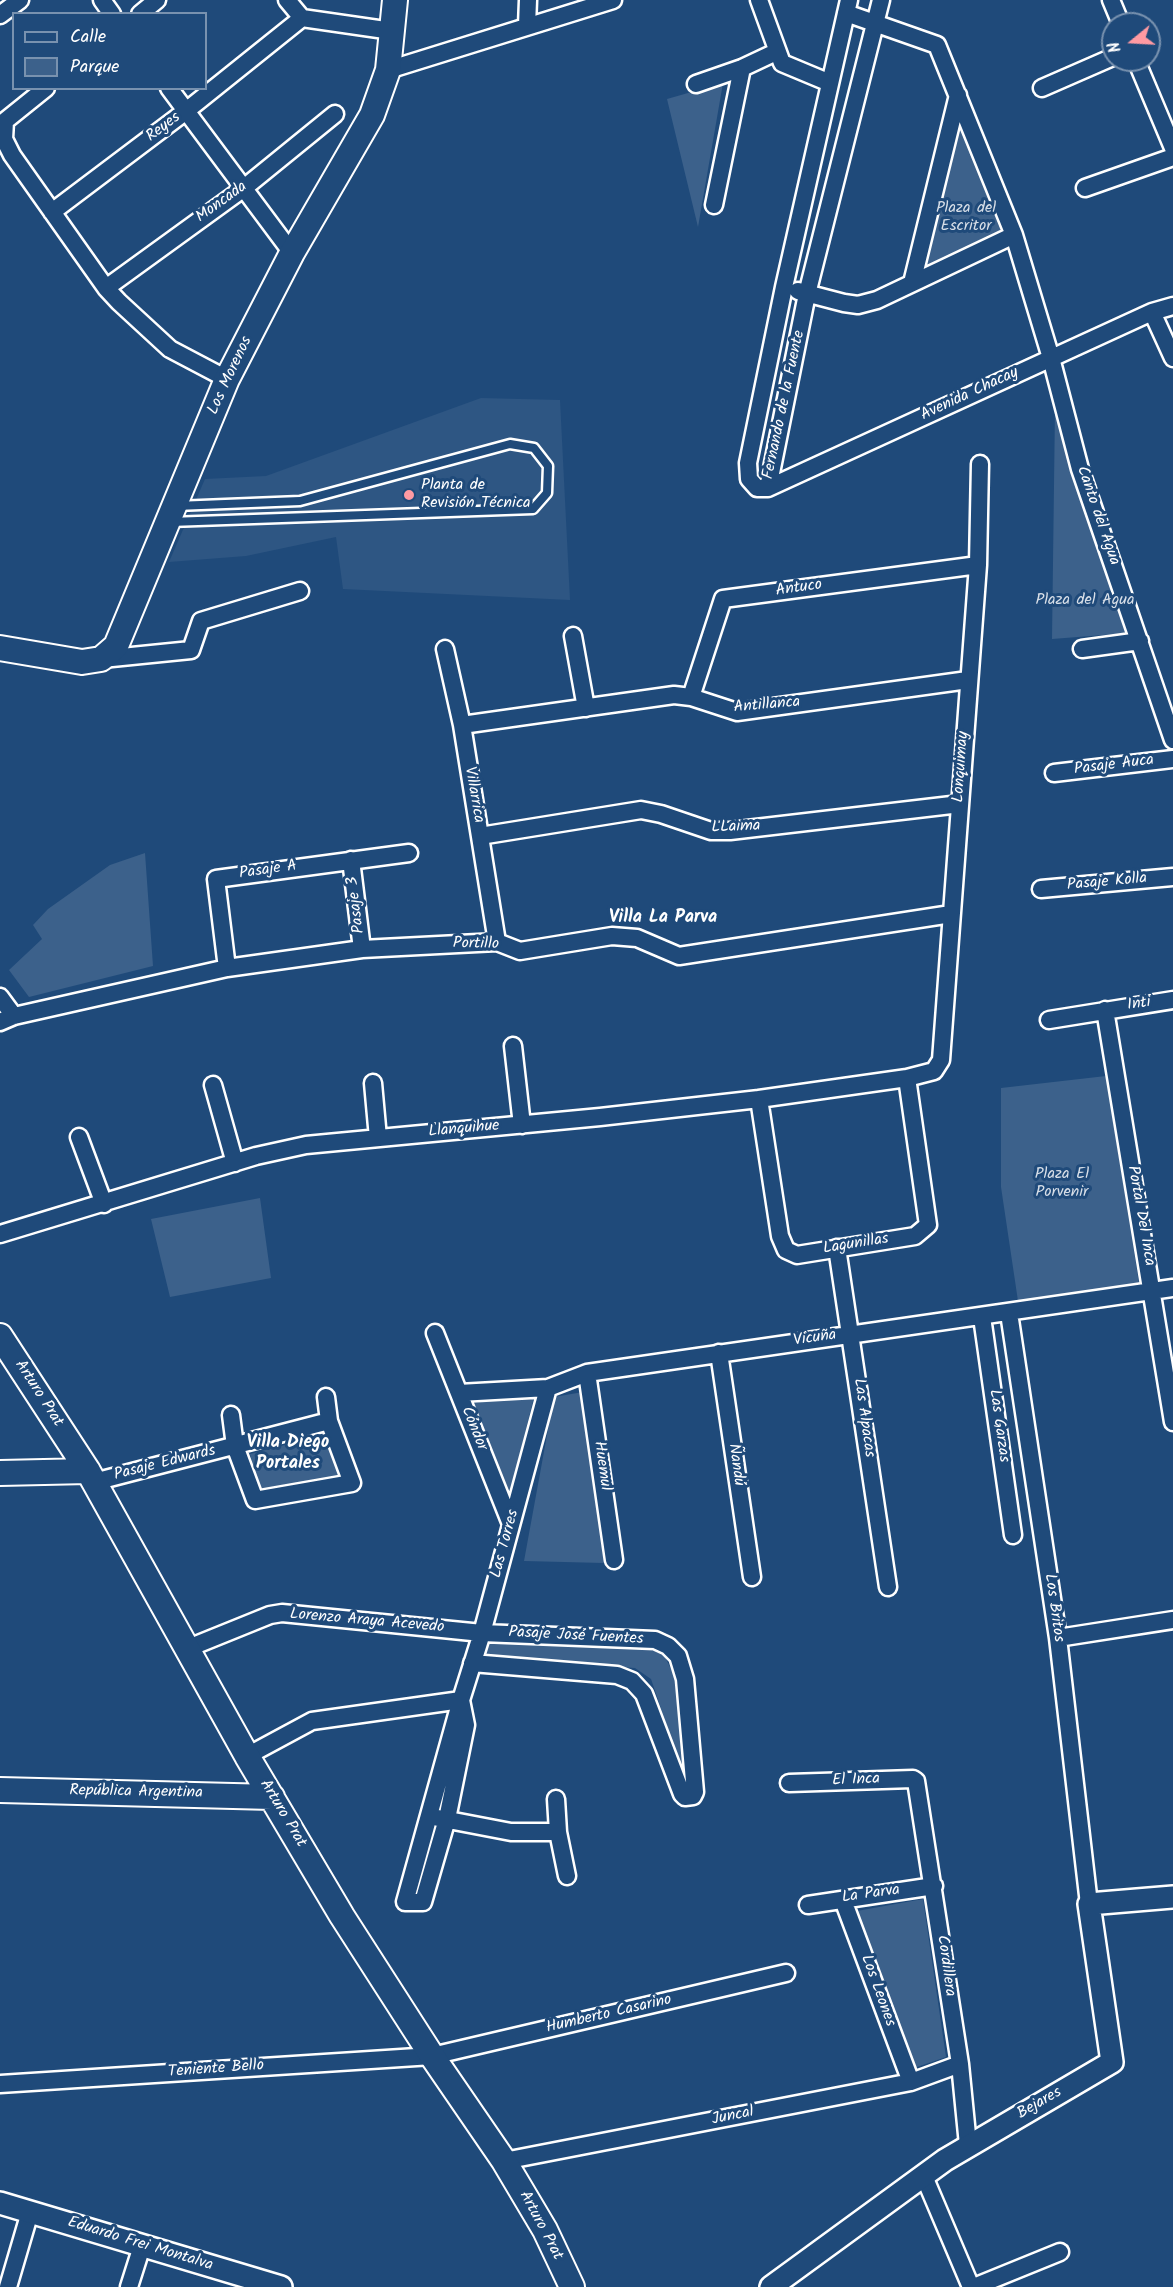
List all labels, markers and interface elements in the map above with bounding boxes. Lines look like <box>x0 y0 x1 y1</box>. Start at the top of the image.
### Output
legend <box>12 12 207 90</box>
north arrow <box>1101 12 1161 72</box>
text: Calle <box>70 23 106 52</box>
text: N <box>1102 38 1129 56</box>
text: Parque <box>70 53 119 82</box>
street label: Reyes <box>143 109 185 147</box>
street label: Moncada <box>193 178 251 228</box>
park label: Plaza del Escritor <box>936 199 996 237</box>
street label: Fernando de la Fuente <box>760 329 810 481</box>
street label: Los Morenos <box>205 334 257 418</box>
street label: Avenida Chacay <box>918 364 1022 426</box>
street label: Canto del Agua <box>1071 464 1123 568</box>
place label: Planta de Revisión Técnica <box>421 476 531 514</box>
marker: Planta de Revisión Técnica <box>402 488 416 502</box>
street label: Antuco <box>775 576 823 602</box>
park label: Plaza del Agua <box>1035 591 1135 611</box>
street label: Antillanca <box>733 694 801 718</box>
street label: Lonquimay <box>950 731 974 803</box>
street label: Pasaje Auca <box>1073 752 1155 780</box>
street label: Villarrica <box>459 765 487 825</box>
street label: LLaima <box>711 818 761 838</box>
street label: Pasaje A <box>238 857 298 885</box>
street label: Pasaje Kolla <box>1066 870 1148 896</box>
street label: Pasaje 3 <box>344 875 370 935</box>
district label: Villa La Parva <box>609 908 717 930</box>
street label: Portillo <box>453 935 499 955</box>
street label: Inti <box>1126 994 1152 1016</box>
street label: Llanquihue <box>428 1117 500 1143</box>
street label: Portal Del Inca <box>1122 1164 1158 1268</box>
park label: Plaza El Porvenir <box>1035 1165 1089 1203</box>
street label: Lagunillas <box>822 1230 890 1260</box>
street label: Vicuña <box>792 1326 838 1352</box>
street label: Arturo Prat <box>9 1357 67 1431</box>
street label: Las Alpacas <box>848 1377 878 1459</box>
street label: Las Garzas <box>983 1388 1013 1464</box>
street label: Cóndor <box>456 1404 490 1454</box>
district label: Villa Diego Portales <box>247 1433 329 1476</box>
street label: Huemul <box>588 1440 614 1492</box>
street label: Pasaje Edwards <box>112 1442 218 1486</box>
street label: Ñandú <box>723 1443 747 1487</box>
street label: Las Torres <box>488 1508 524 1580</box>
street label: Los Britos <box>1039 1573 1067 1643</box>
street label: Lorenzo Araya Acevedo <box>289 1606 445 1638</box>
street label: Pasaje José Fuentes <box>508 1624 644 1650</box>
street label: El Inca <box>832 1771 880 1791</box>
street label: Arturo Prat <box>254 1777 310 1851</box>
street label: República Argentina <box>69 1782 203 1804</box>
street label: La Parva <box>841 1881 901 1909</box>
street label: Cordillera <box>931 1934 959 1998</box>
street label: Los Leones <box>855 1953 899 2029</box>
street label: Humberto Casarino <box>544 1991 674 2039</box>
street label: Teniente Bello <box>167 2057 265 2083</box>
street label: Bejares <box>1014 2084 1066 2124</box>
street label: Juncal <box>710 2104 756 2130</box>
street label: Arturo Prat <box>514 2188 566 2264</box>
street label: Eduardo Frei Montalva <box>65 2214 215 2276</box>

